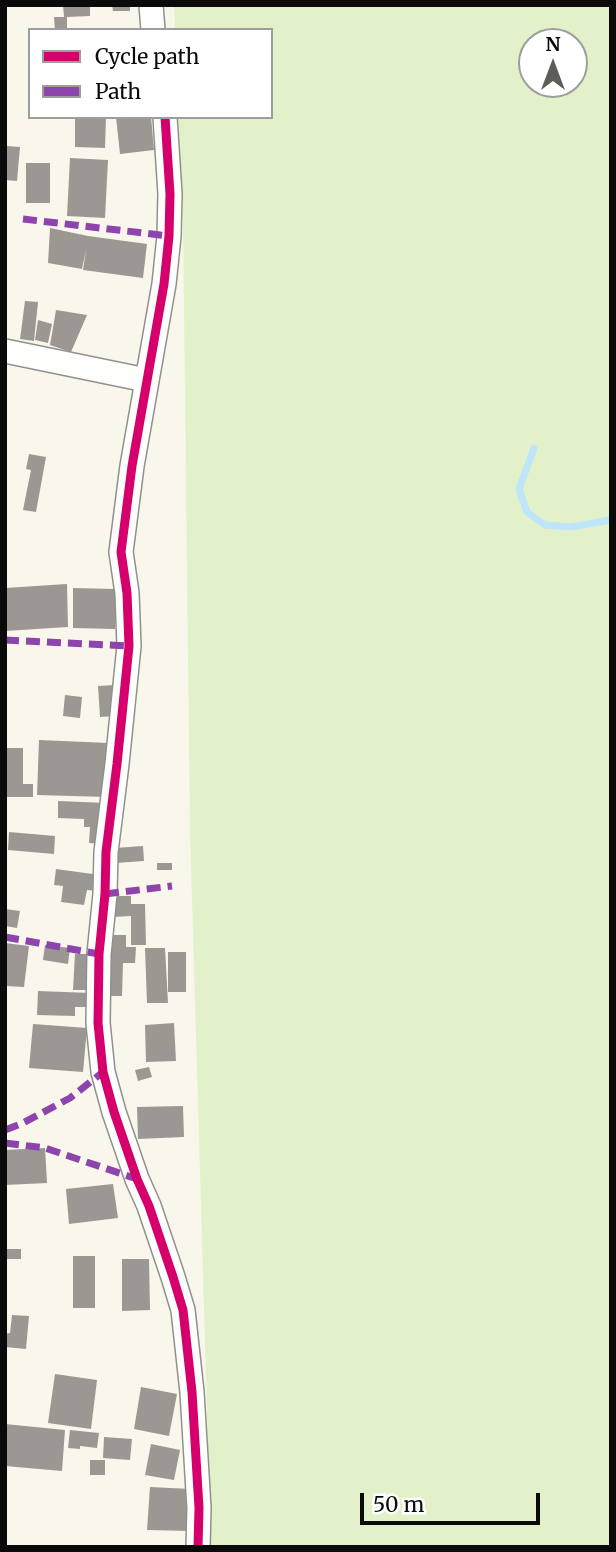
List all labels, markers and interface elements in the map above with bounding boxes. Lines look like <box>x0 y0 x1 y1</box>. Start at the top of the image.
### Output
legend <box>28 28 273 119</box>
north arrow <box>518 28 588 98</box>
text: N <box>545 32 561 56</box>
text: Cycle path <box>95 43 199 70</box>
text: Path <box>95 78 141 105</box>
scale bar <box>364 1478 544 1522</box>
text: 50 m <box>373 1491 424 1518</box>

